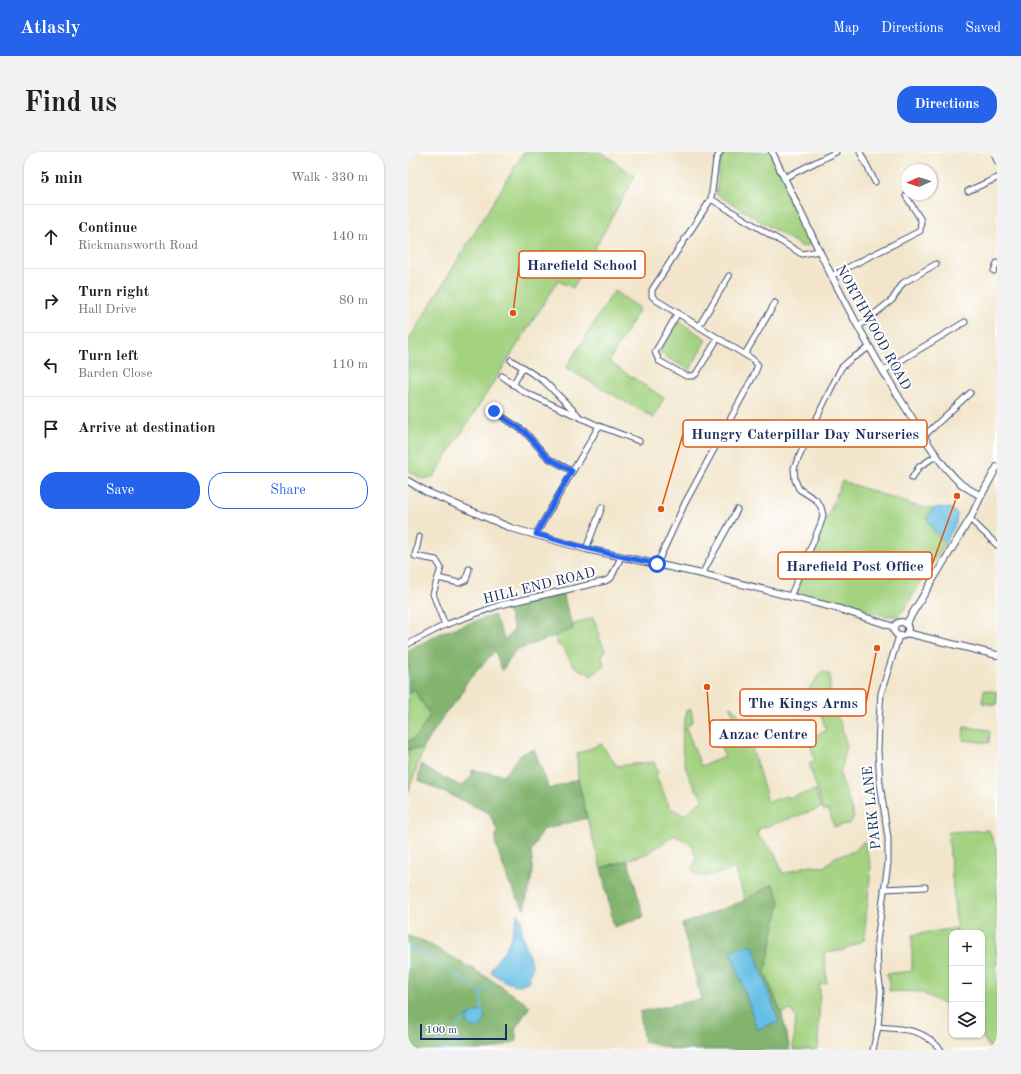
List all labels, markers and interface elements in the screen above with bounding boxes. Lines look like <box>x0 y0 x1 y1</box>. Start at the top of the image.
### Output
text: Atlasly <box>20 19 81 38</box>
text: Map <box>833 21 859 35</box>
text: Directions <box>881 21 943 35</box>
text: Saved <box>965 21 1001 35</box>
button: Directions <box>897 86 997 123</box>
text: Find us <box>24 90 117 118</box>
north arrow <box>901 164 937 200</box>
text: 5 min <box>40 170 83 187</box>
text: Walk · 330 m <box>291 171 368 184</box>
text: Continue <box>78 221 137 236</box>
icon: ahead <box>40 226 62 248</box>
text: 140 m <box>331 230 368 243</box>
text: Rickmansworth Road <box>78 239 198 252</box>
callout: Harefield School <box>519 251 645 278</box>
text: Harefield School <box>527 259 638 274</box>
street label: NORTHWOOD ROAD <box>833 263 913 392</box>
text: Turn right <box>78 285 149 300</box>
icon: right <box>40 290 62 312</box>
text: 80 m <box>339 294 368 307</box>
text: Hall Drive <box>78 303 137 316</box>
text: Turn left <box>78 349 138 364</box>
icon: left <box>40 354 62 376</box>
text: 110 m <box>331 358 368 371</box>
text: Barden Close <box>78 367 152 380</box>
route end <box>485 402 503 420</box>
icon: arrive <box>40 418 62 440</box>
callout: Hungry Caterpillar Day Nurseries <box>683 420 927 447</box>
text: Arrive at destination <box>78 421 216 436</box>
text: Hungry Caterpillar Day Nurseries <box>691 428 919 443</box>
button: Save <box>40 472 200 509</box>
button: Share <box>208 472 368 509</box>
callout: Harefield Post Office <box>778 552 932 579</box>
route start <box>648 555 666 573</box>
text: Harefield Post Office <box>786 560 924 575</box>
street label: HILL END ROAD <box>482 565 597 607</box>
callout: The Kings Arms <box>740 689 866 716</box>
text: The Kings Arms <box>748 697 858 712</box>
callout: Anzac Centre <box>710 720 816 747</box>
text: Anzac Centre <box>718 728 808 743</box>
street label: PARK LANE <box>861 765 883 851</box>
map controls <box>949 930 985 1038</box>
button: + <box>949 930 985 966</box>
button: − <box>949 966 985 1002</box>
button: layers <box>949 1002 985 1038</box>
scale bar <box>420 1022 507 1041</box>
text: 100 m <box>426 1025 457 1036</box>

